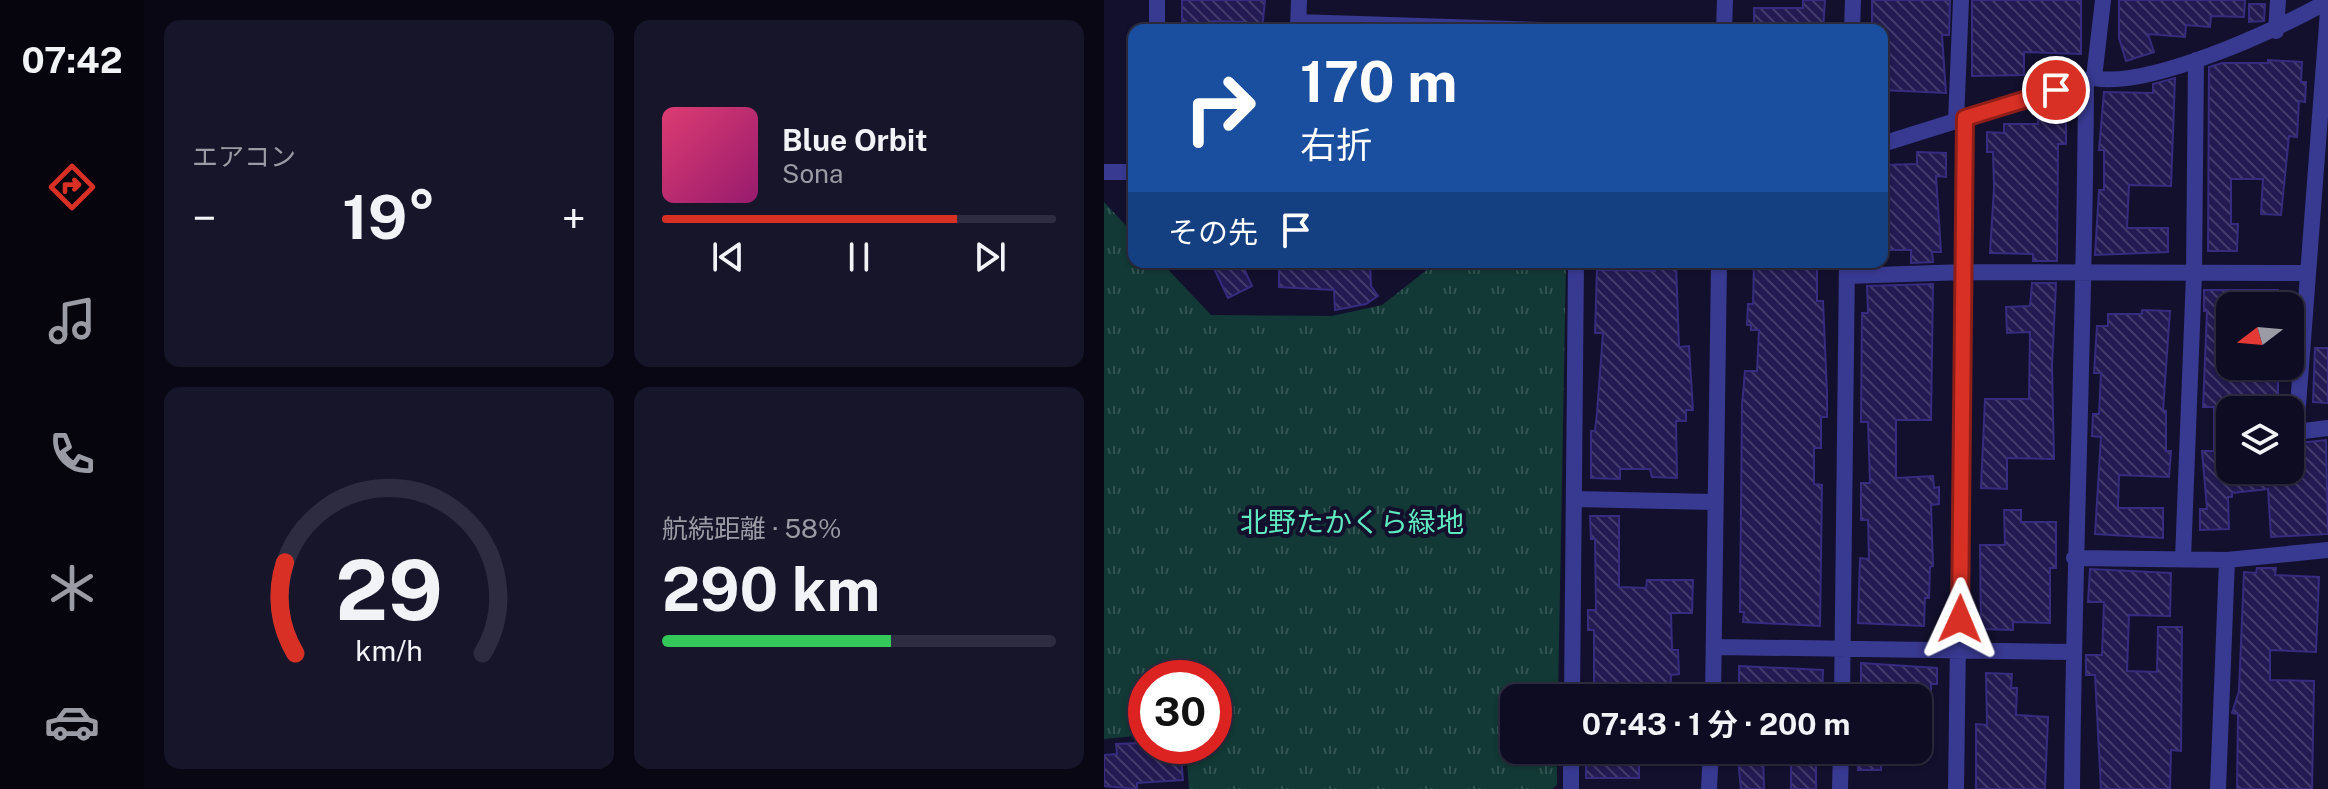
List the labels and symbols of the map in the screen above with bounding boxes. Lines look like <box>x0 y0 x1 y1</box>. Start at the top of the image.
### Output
pin <box>2022 56 2090 124</box>
north arrow <box>2216 292 2304 380</box>
park label: 北野たかくら緑地 <box>1240 505 1464 538</box>
position arrow <box>1918 577 2002 661</box>
speed limit sign: 30 <box>1128 660 1232 764</box>

